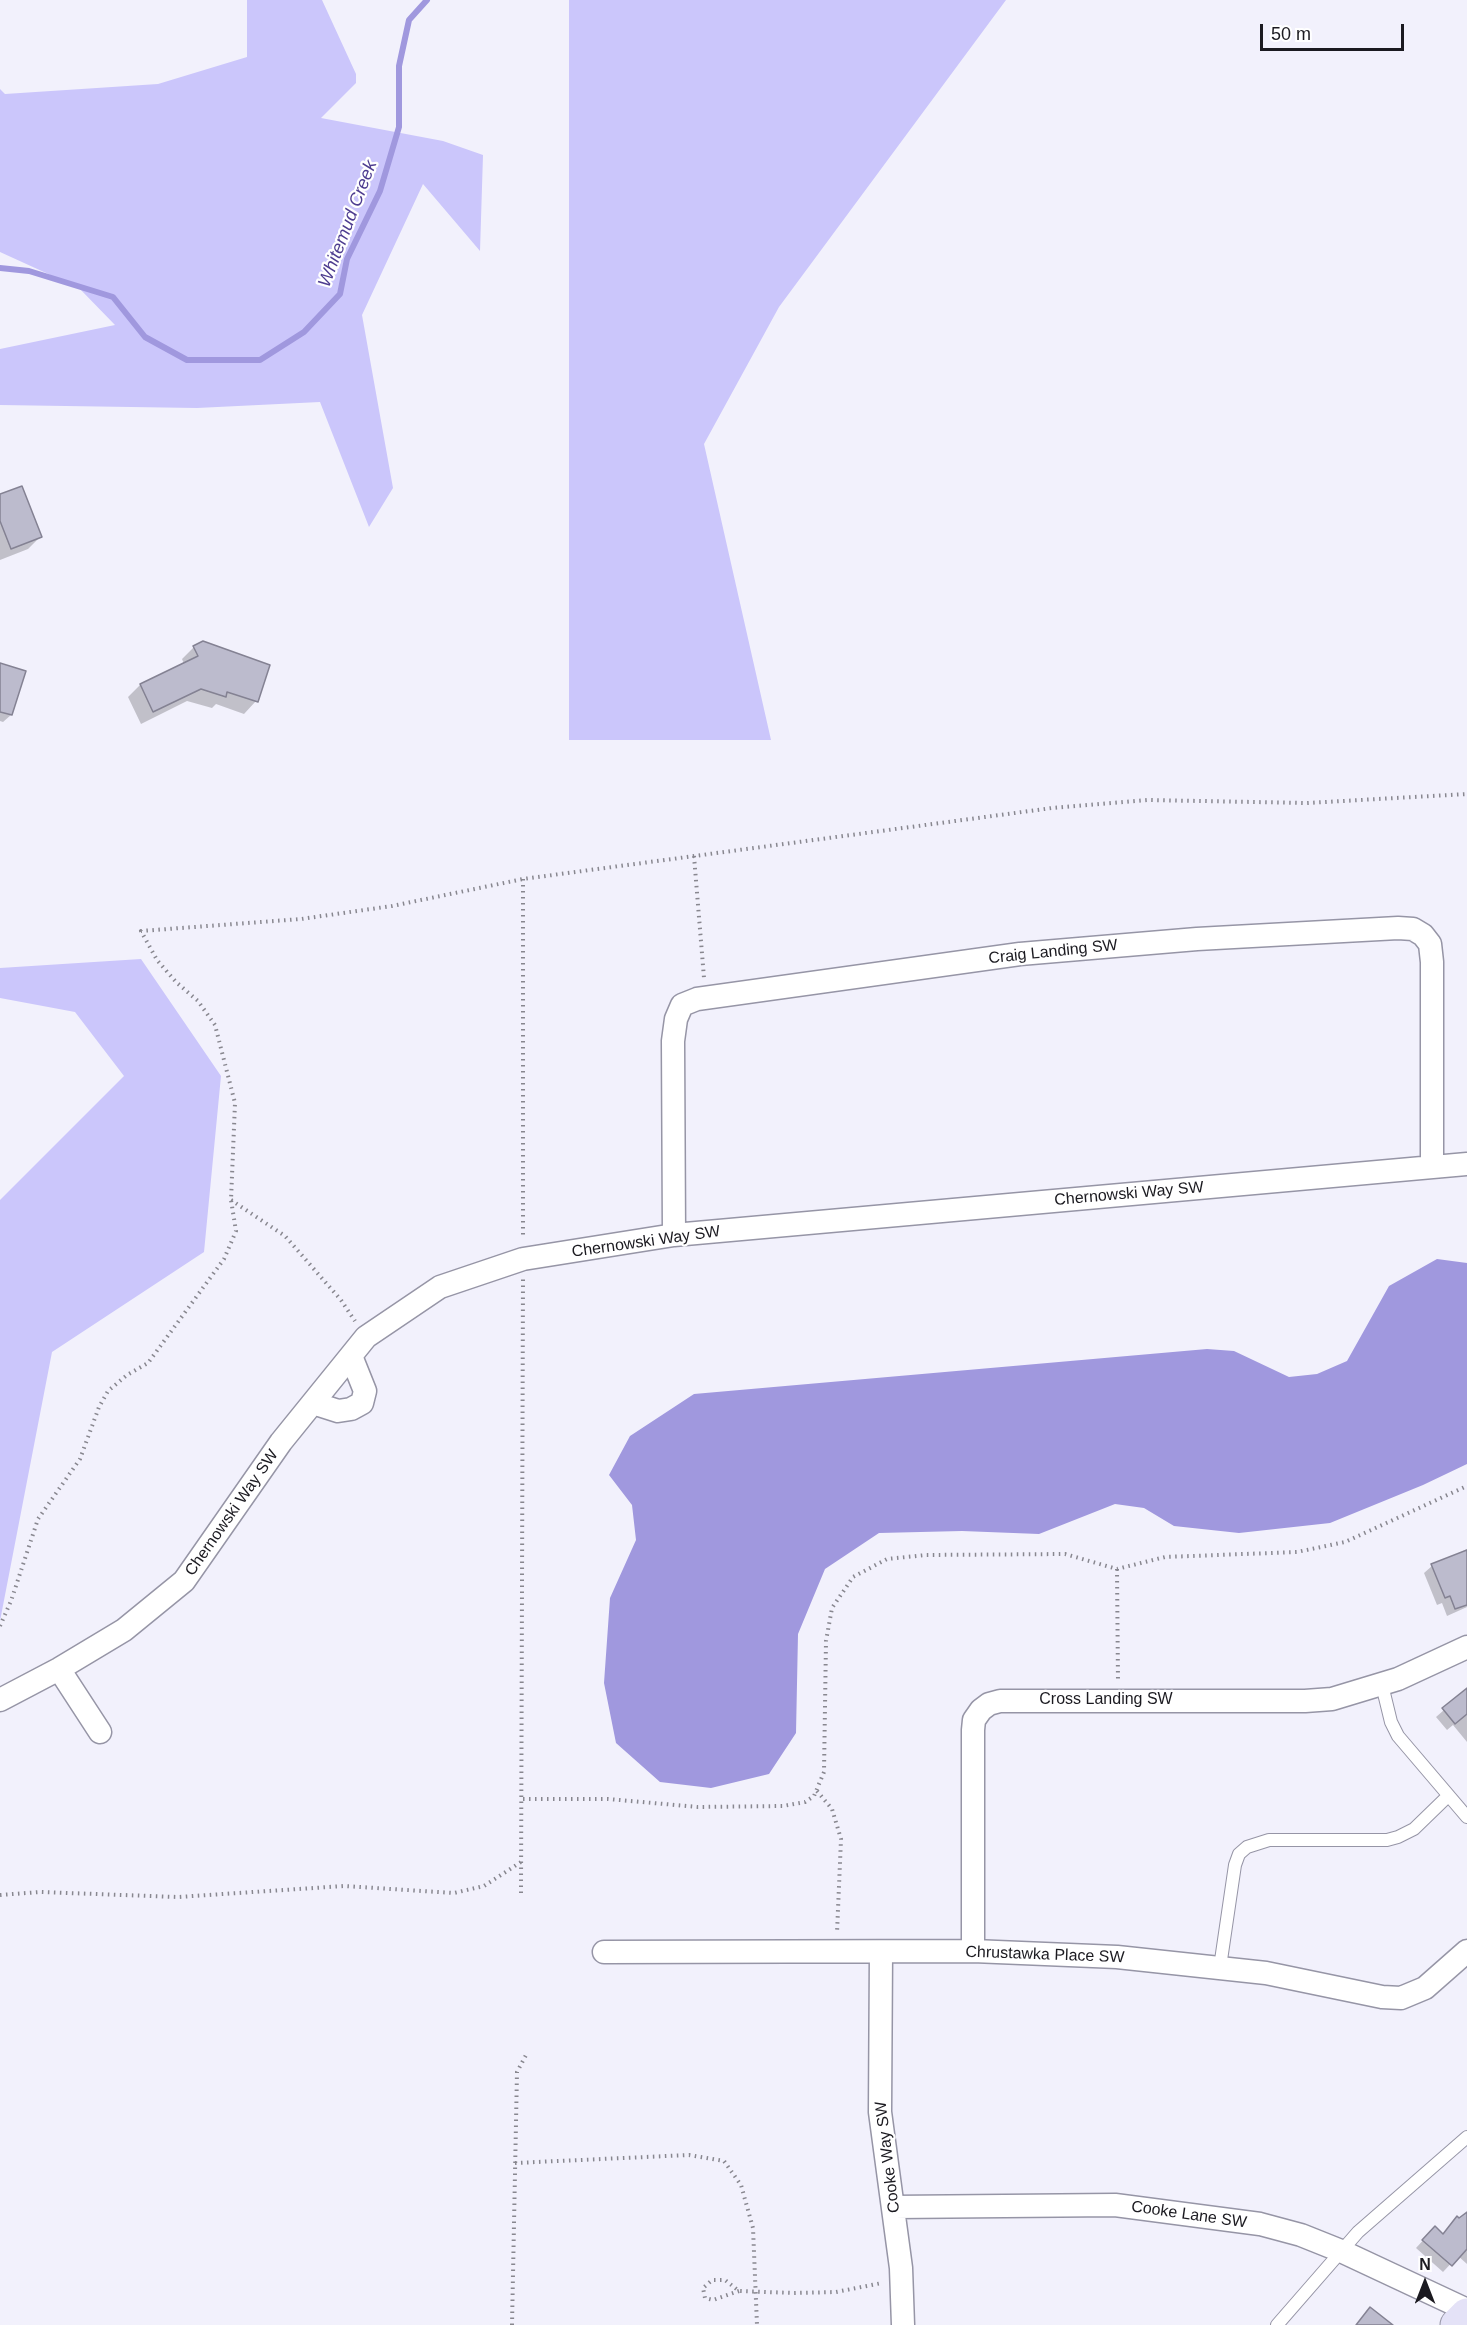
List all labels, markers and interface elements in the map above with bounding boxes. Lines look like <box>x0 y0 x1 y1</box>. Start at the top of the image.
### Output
scale bar <box>1263 12 1407 50</box>
text: 50 m <box>1271 24 1311 44</box>
water label: Whitemud Creek <box>314 158 382 290</box>
street label: Craig Landing SW <box>987 936 1119 968</box>
street label: Chernowski Way SW <box>1054 1178 1204 1210</box>
street label: Chernowski Way SW <box>571 1222 721 1262</box>
street label: Chernowski Way SW <box>181 1446 283 1580</box>
street label: Cross Landing SW <box>1039 1690 1173 1710</box>
street label: Chrustawka Place SW <box>965 1943 1125 1967</box>
street label: Cooke Way SW <box>872 2100 904 2214</box>
street label: Cooke Lane SW <box>1130 2197 1248 2233</box>
north arrow <box>1395 2253 1455 2313</box>
text: N <box>1419 2256 1431 2273</box>

